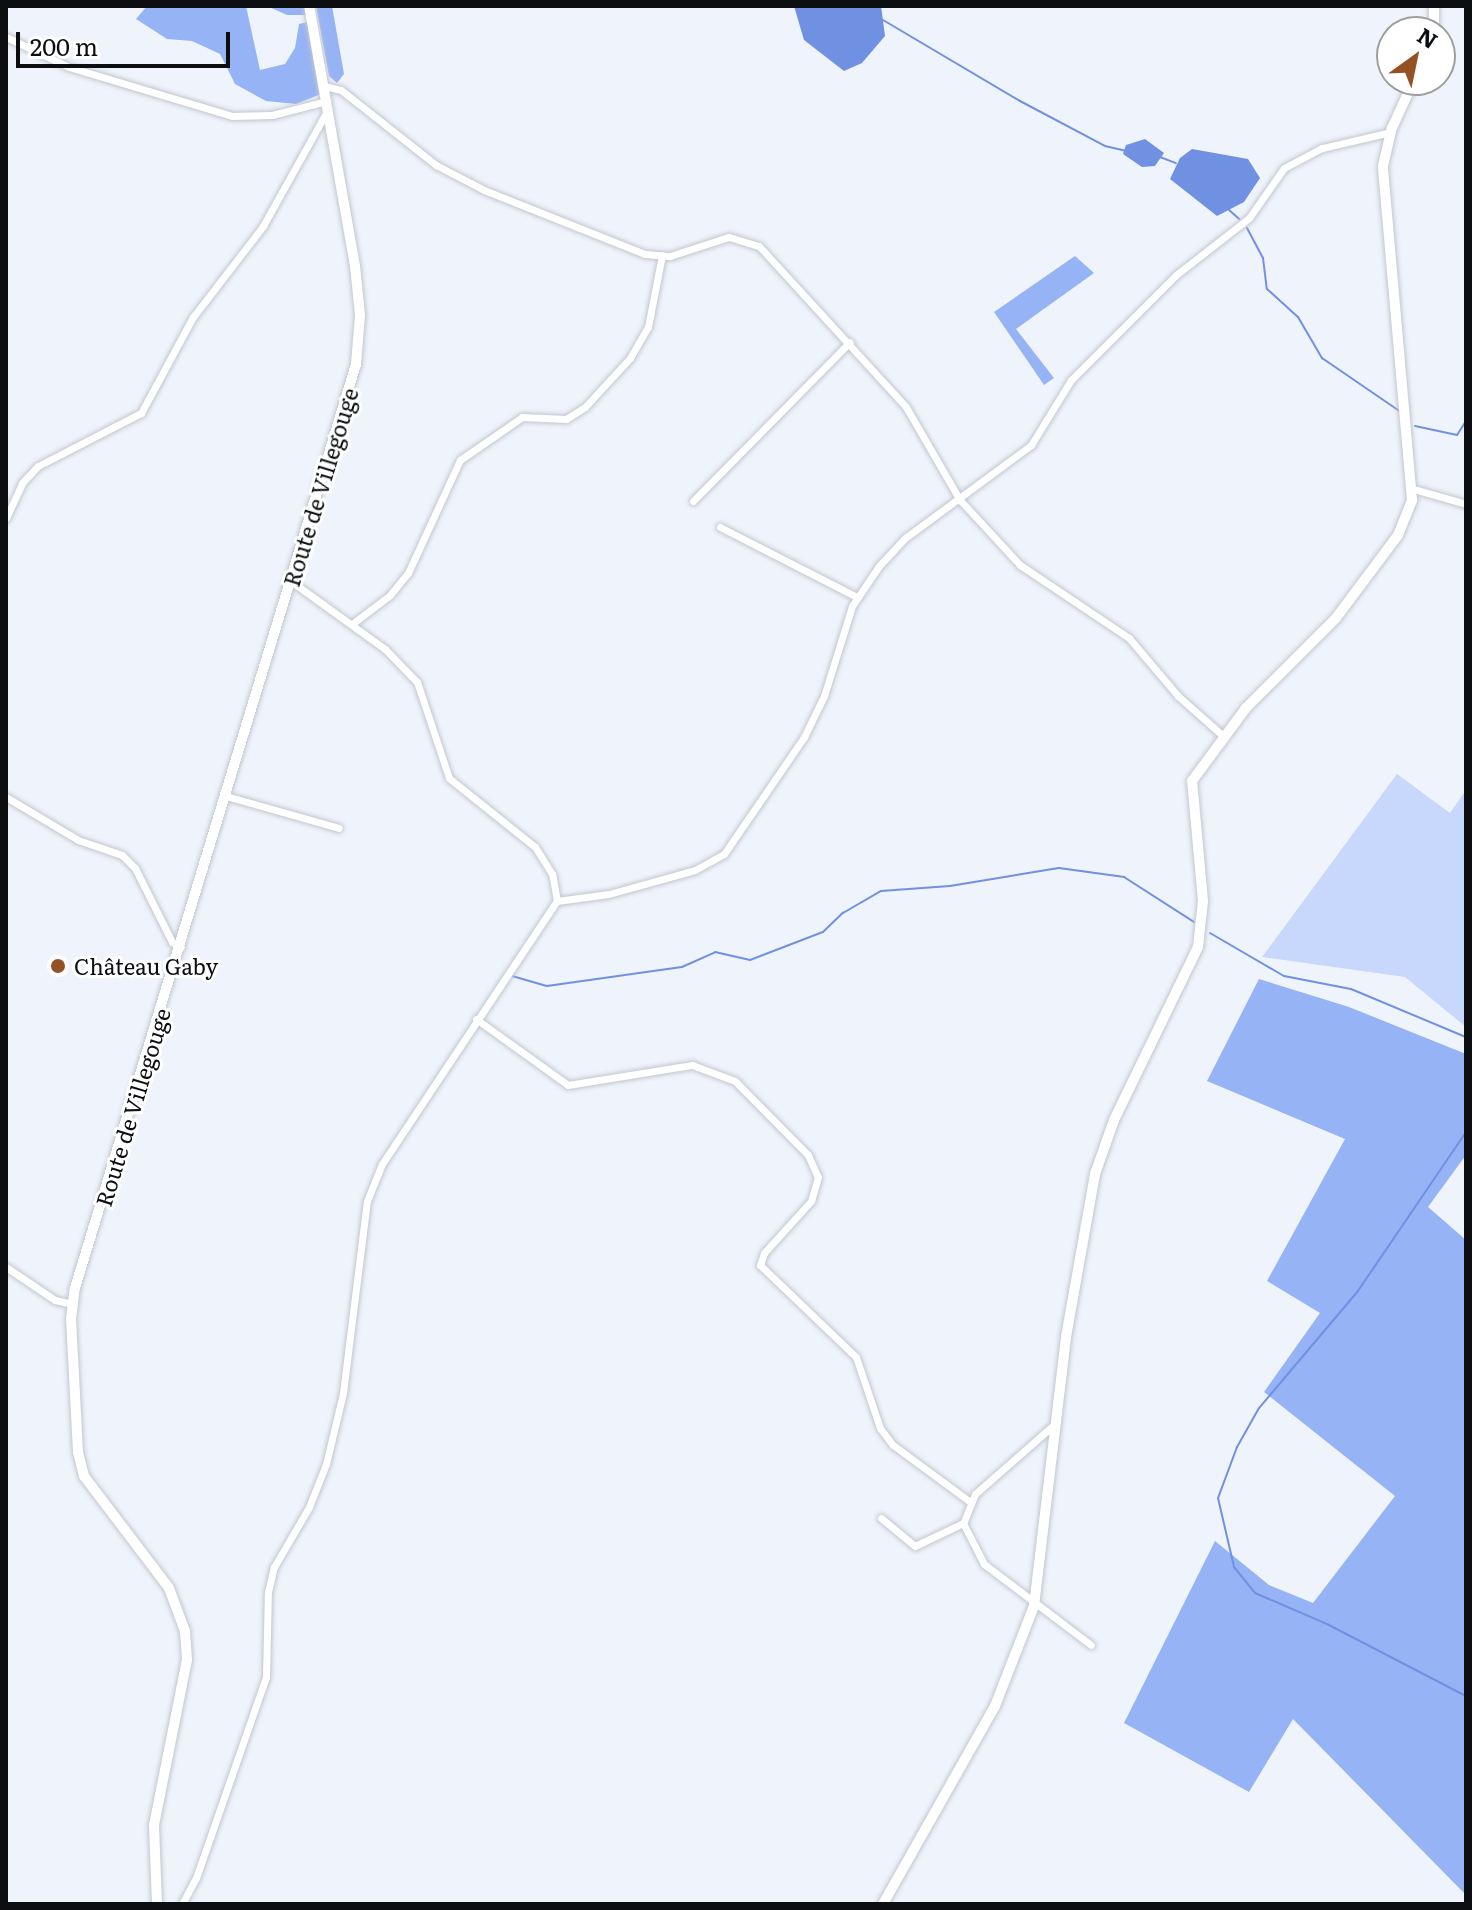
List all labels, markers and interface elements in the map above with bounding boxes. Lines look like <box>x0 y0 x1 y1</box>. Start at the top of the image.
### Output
scale bar <box>20 16 234 66</box>
north arrow <box>1376 16 1456 96</box>
text: N <box>1412 18 1445 56</box>
text: 200 m <box>30 28 98 63</box>
street label: Route de Villegouge <box>277 385 363 589</box>
place label: Château Gaby <box>74 953 218 979</box>
marker: Château Gaby <box>49 957 67 975</box>
street label: Route de Villegouge <box>89 1005 175 1209</box>

